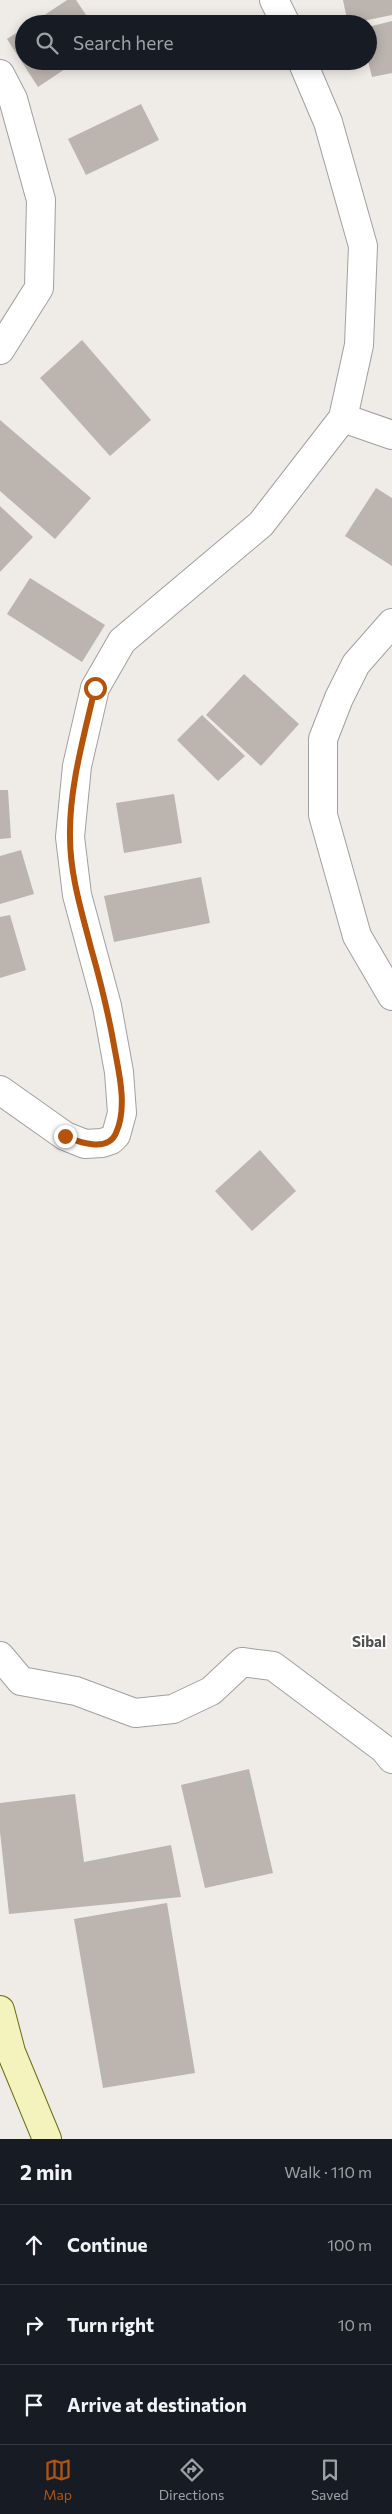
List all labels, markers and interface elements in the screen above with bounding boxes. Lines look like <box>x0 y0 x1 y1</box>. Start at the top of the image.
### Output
search box <box>15 15 377 70</box>
icon: search <box>33 29 61 57</box>
text: Search here <box>73 31 173 54</box>
route start <box>84 677 107 700</box>
route end <box>54 1125 77 1148</box>
district label: Sibal <box>352 1632 386 1650</box>
text: 2 min <box>20 2159 72 2184</box>
text: Walk · 110 m <box>284 2162 372 2181</box>
icon: ahead <box>20 2231 48 2259</box>
text: Continue <box>67 2233 147 2256</box>
text: 100 m <box>327 2235 372 2254</box>
icon: right <box>20 2311 48 2339</box>
text: Turn right <box>67 2313 154 2336</box>
text: 10 m <box>338 2315 372 2334</box>
icon: arrive <box>20 2391 48 2419</box>
text: Arrive at destination <box>67 2393 247 2416</box>
tab: Map <box>43 2456 72 2503</box>
tab: Directions <box>159 2456 224 2503</box>
tab: Saved <box>311 2456 349 2503</box>

